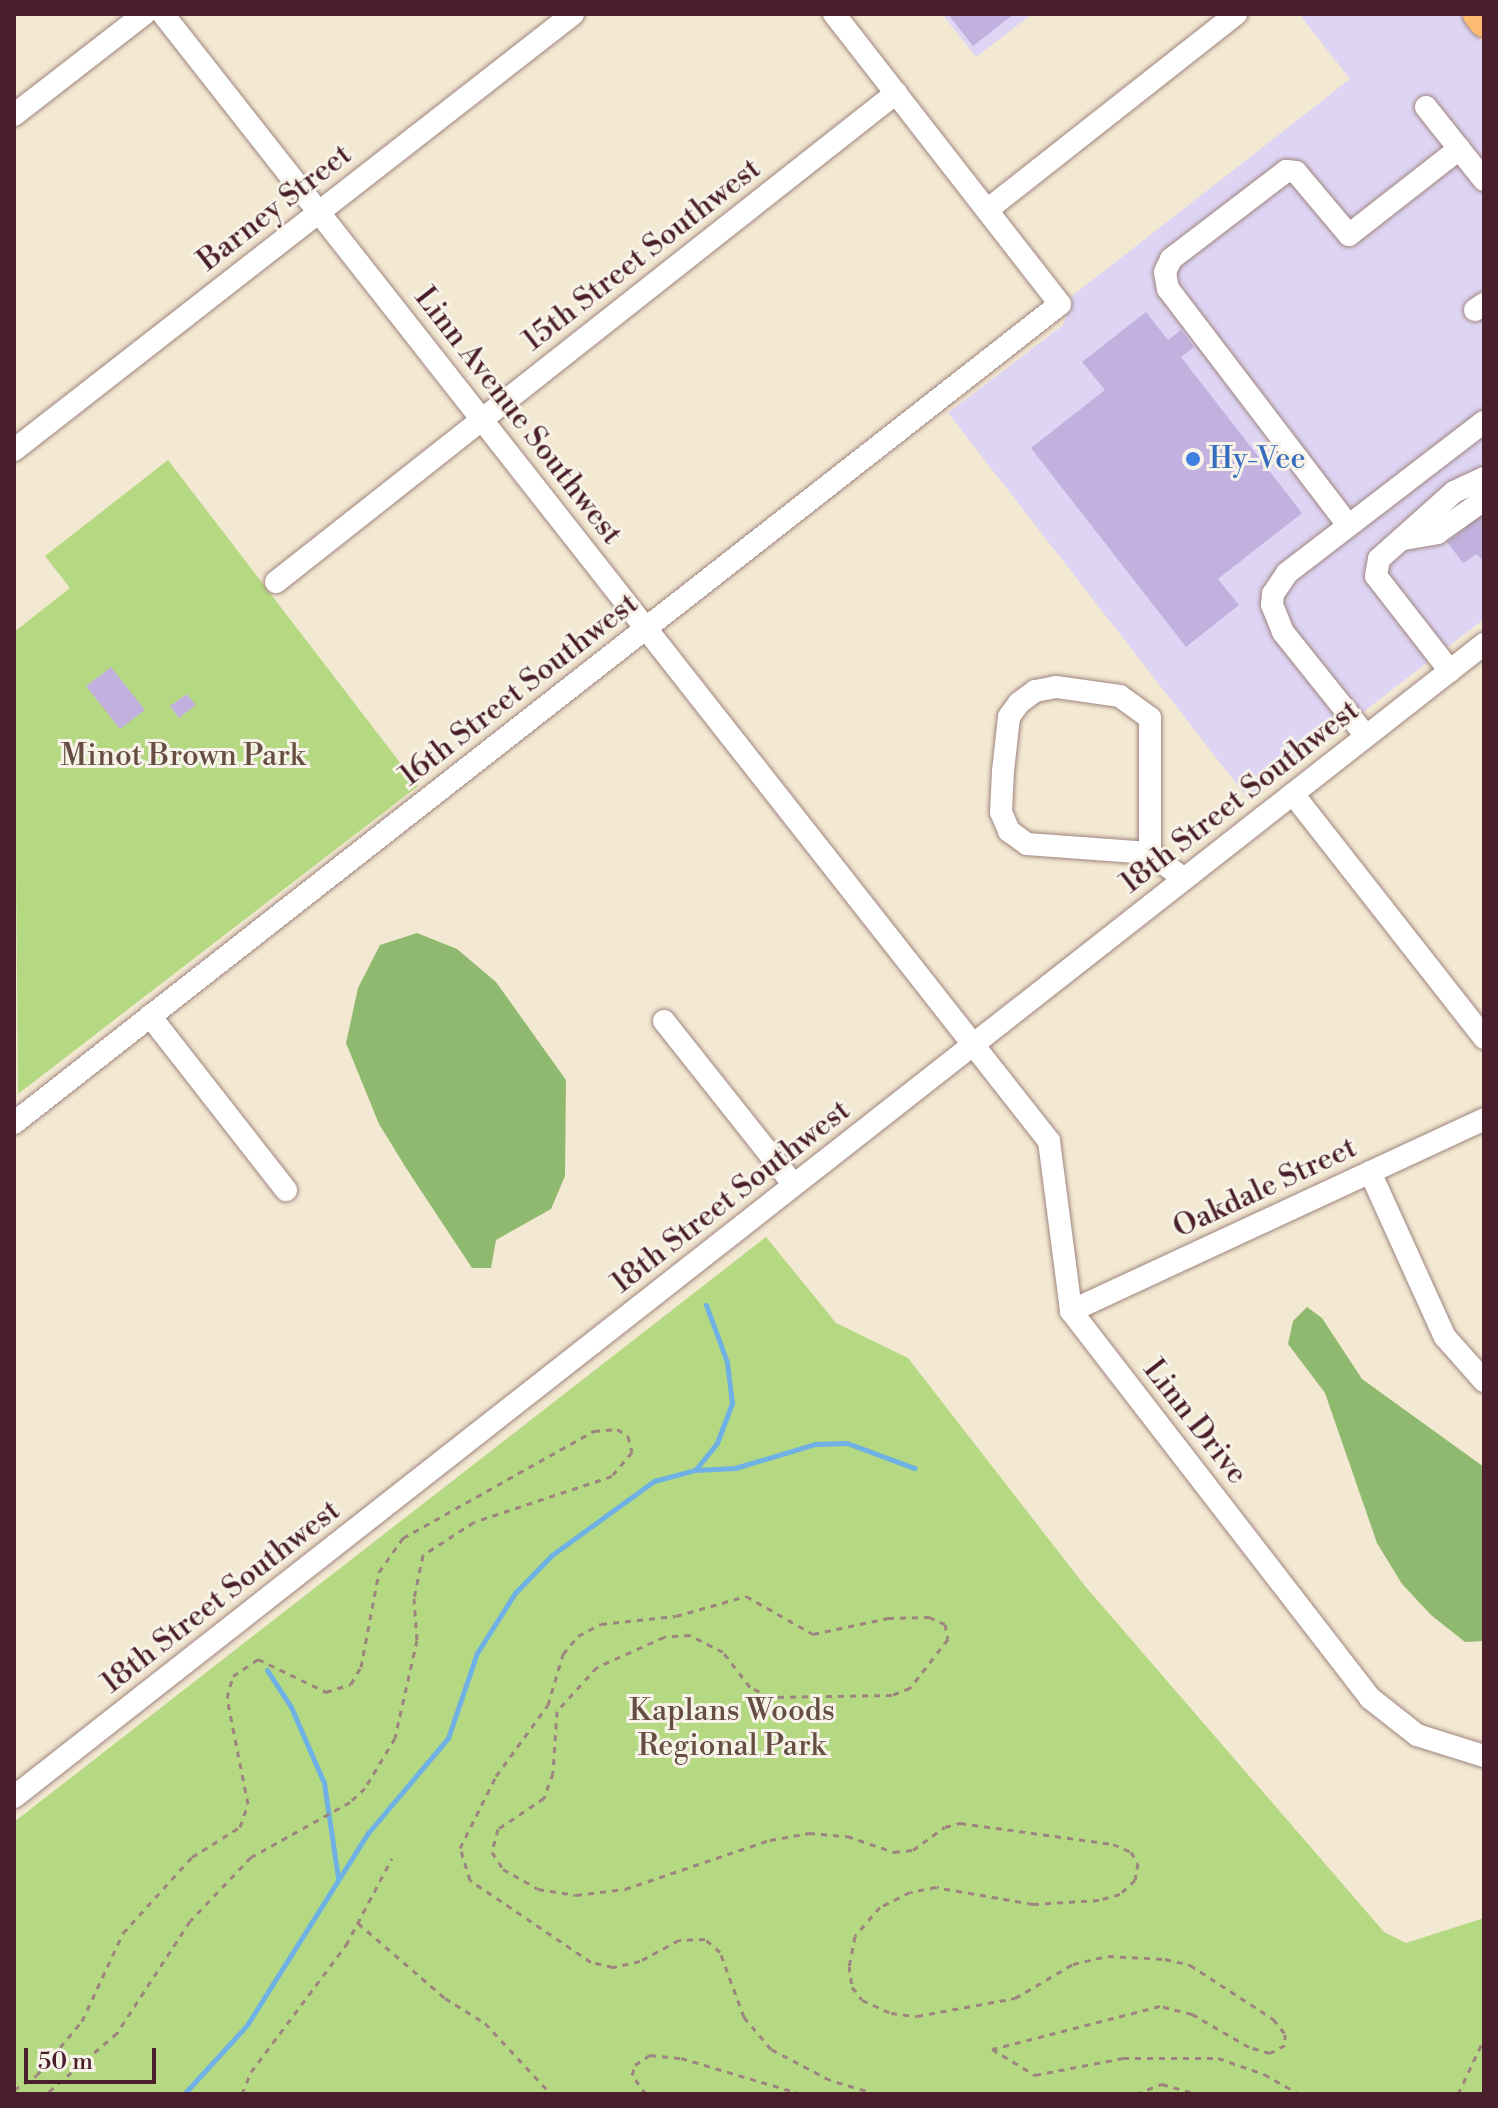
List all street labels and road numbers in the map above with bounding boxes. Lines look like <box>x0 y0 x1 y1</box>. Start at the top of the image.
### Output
street label: Barney Street <box>191 137 359 279</box>
street label: 15th Street Southwest <box>516 151 768 359</box>
street label: Linn Avenue Southwest <box>406 280 630 552</box>
street label: 16th Street Southwest <box>393 586 645 794</box>
street label: 18th Street Southwest <box>1113 693 1367 901</box>
street label: 18th Street Southwest <box>604 1093 858 1301</box>
street label: Oakdale Street <box>1168 1130 1362 1246</box>
street label: Linn Drive <box>1135 1353 1255 1491</box>
street label: 18th Street Southwest <box>94 1493 348 1701</box>

